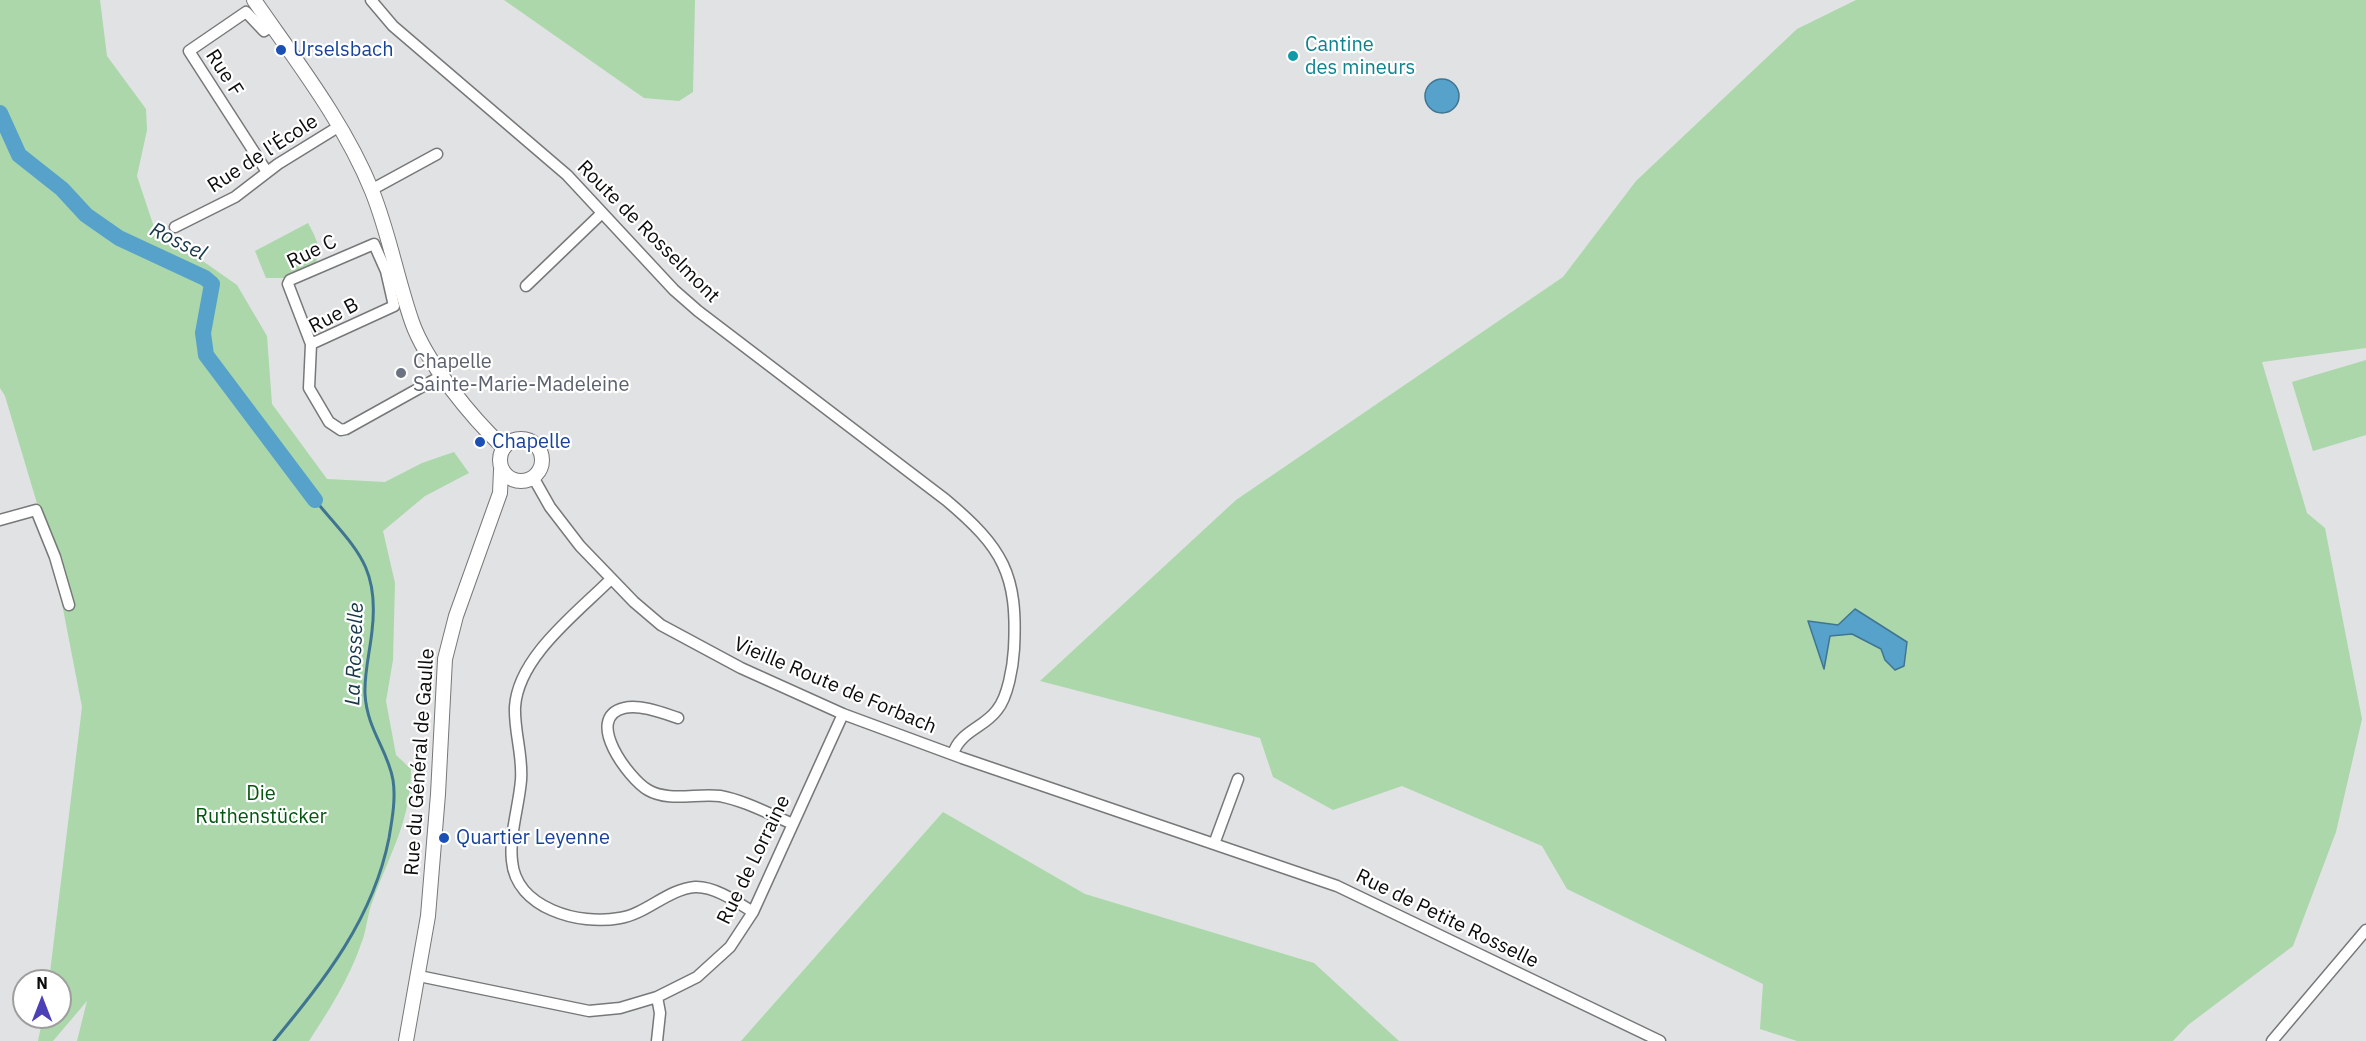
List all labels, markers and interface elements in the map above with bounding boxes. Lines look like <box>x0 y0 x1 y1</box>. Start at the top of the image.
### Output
place label: Cantine des mineurs <box>1305 33 1415 80</box>
place label: Urselsbach <box>293 38 393 62</box>
marker: Urselsbach <box>274 43 288 57</box>
street label: Rue F <box>200 45 248 101</box>
marker: Cantine des mineurs <box>1286 49 1300 63</box>
street label: Rue de l'École <box>203 109 323 199</box>
street label: Route de Rosselmont <box>572 156 724 308</box>
water label: Rossel <box>146 218 210 266</box>
street label: Rue C <box>283 230 341 274</box>
street label: Rue B <box>305 293 363 339</box>
place label: Chapelle Sainte-Marie-Madeleine <box>413 350 629 397</box>
marker: Chapelle Sainte-Marie-Madeleine <box>394 366 408 380</box>
place label: Chapelle <box>492 430 571 454</box>
marker: Chapelle <box>473 435 487 449</box>
water label: La Rosselle <box>341 602 369 706</box>
street label: Vieille Route de Forbach <box>730 632 940 740</box>
street label: Rue du Général de Gaulle <box>400 648 440 876</box>
park label: Die Ruthenstücker <box>195 782 327 829</box>
street label: Rue de Lorraine <box>712 791 796 929</box>
place label: Quartier Leyenne <box>456 826 610 850</box>
marker: Quartier Leyenne <box>437 831 451 845</box>
street label: Rue de Petite Rosselle <box>1352 864 1542 974</box>
north arrow <box>12 969 72 1029</box>
text: N <box>36 973 48 993</box>

